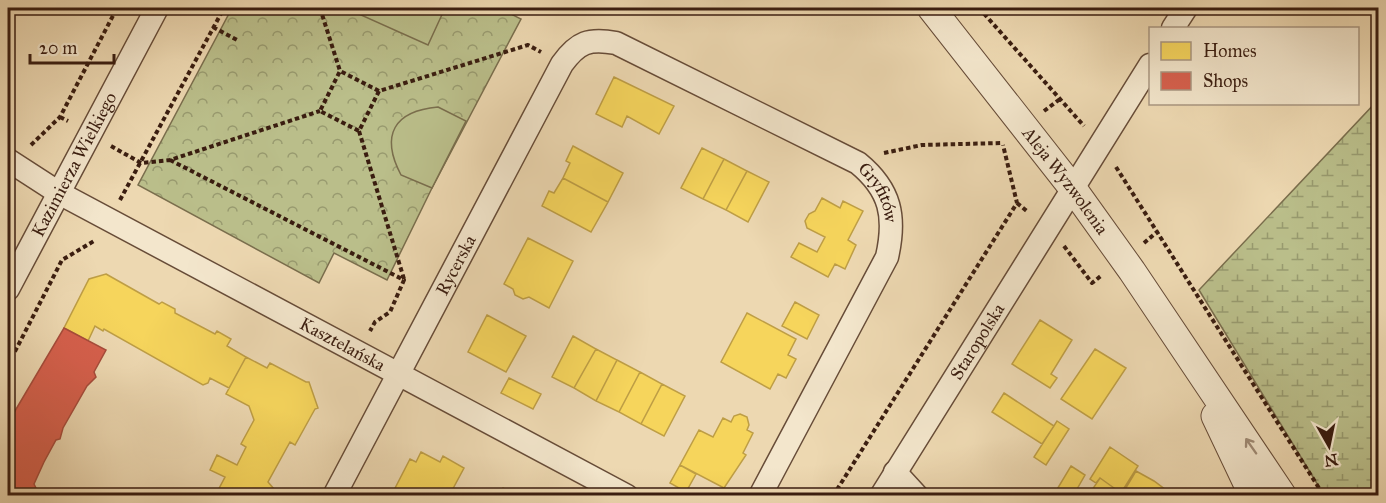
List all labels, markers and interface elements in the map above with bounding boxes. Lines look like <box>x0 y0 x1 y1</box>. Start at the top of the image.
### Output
scale bar <box>30 27 114 65</box>
legend <box>1149 27 1359 105</box>
text: 20 m <box>39 37 77 59</box>
text: Homes <box>1203 40 1257 62</box>
text: Shops <box>1203 70 1248 92</box>
street label: Kazimierza Wielkiego <box>27 88 121 240</box>
street label: Aleja Wyzwolenia <box>1017 122 1114 239</box>
street label: Gryfitów <box>853 157 902 223</box>
street label: Rycerska <box>431 231 481 299</box>
street label: Staropolska <box>945 299 1010 384</box>
street label: Kasztelańska <box>296 312 389 376</box>
north arrow <box>1299 416 1359 476</box>
one-way arrow <box>1245 439 1257 455</box>
text: N <box>1323 450 1339 471</box>

